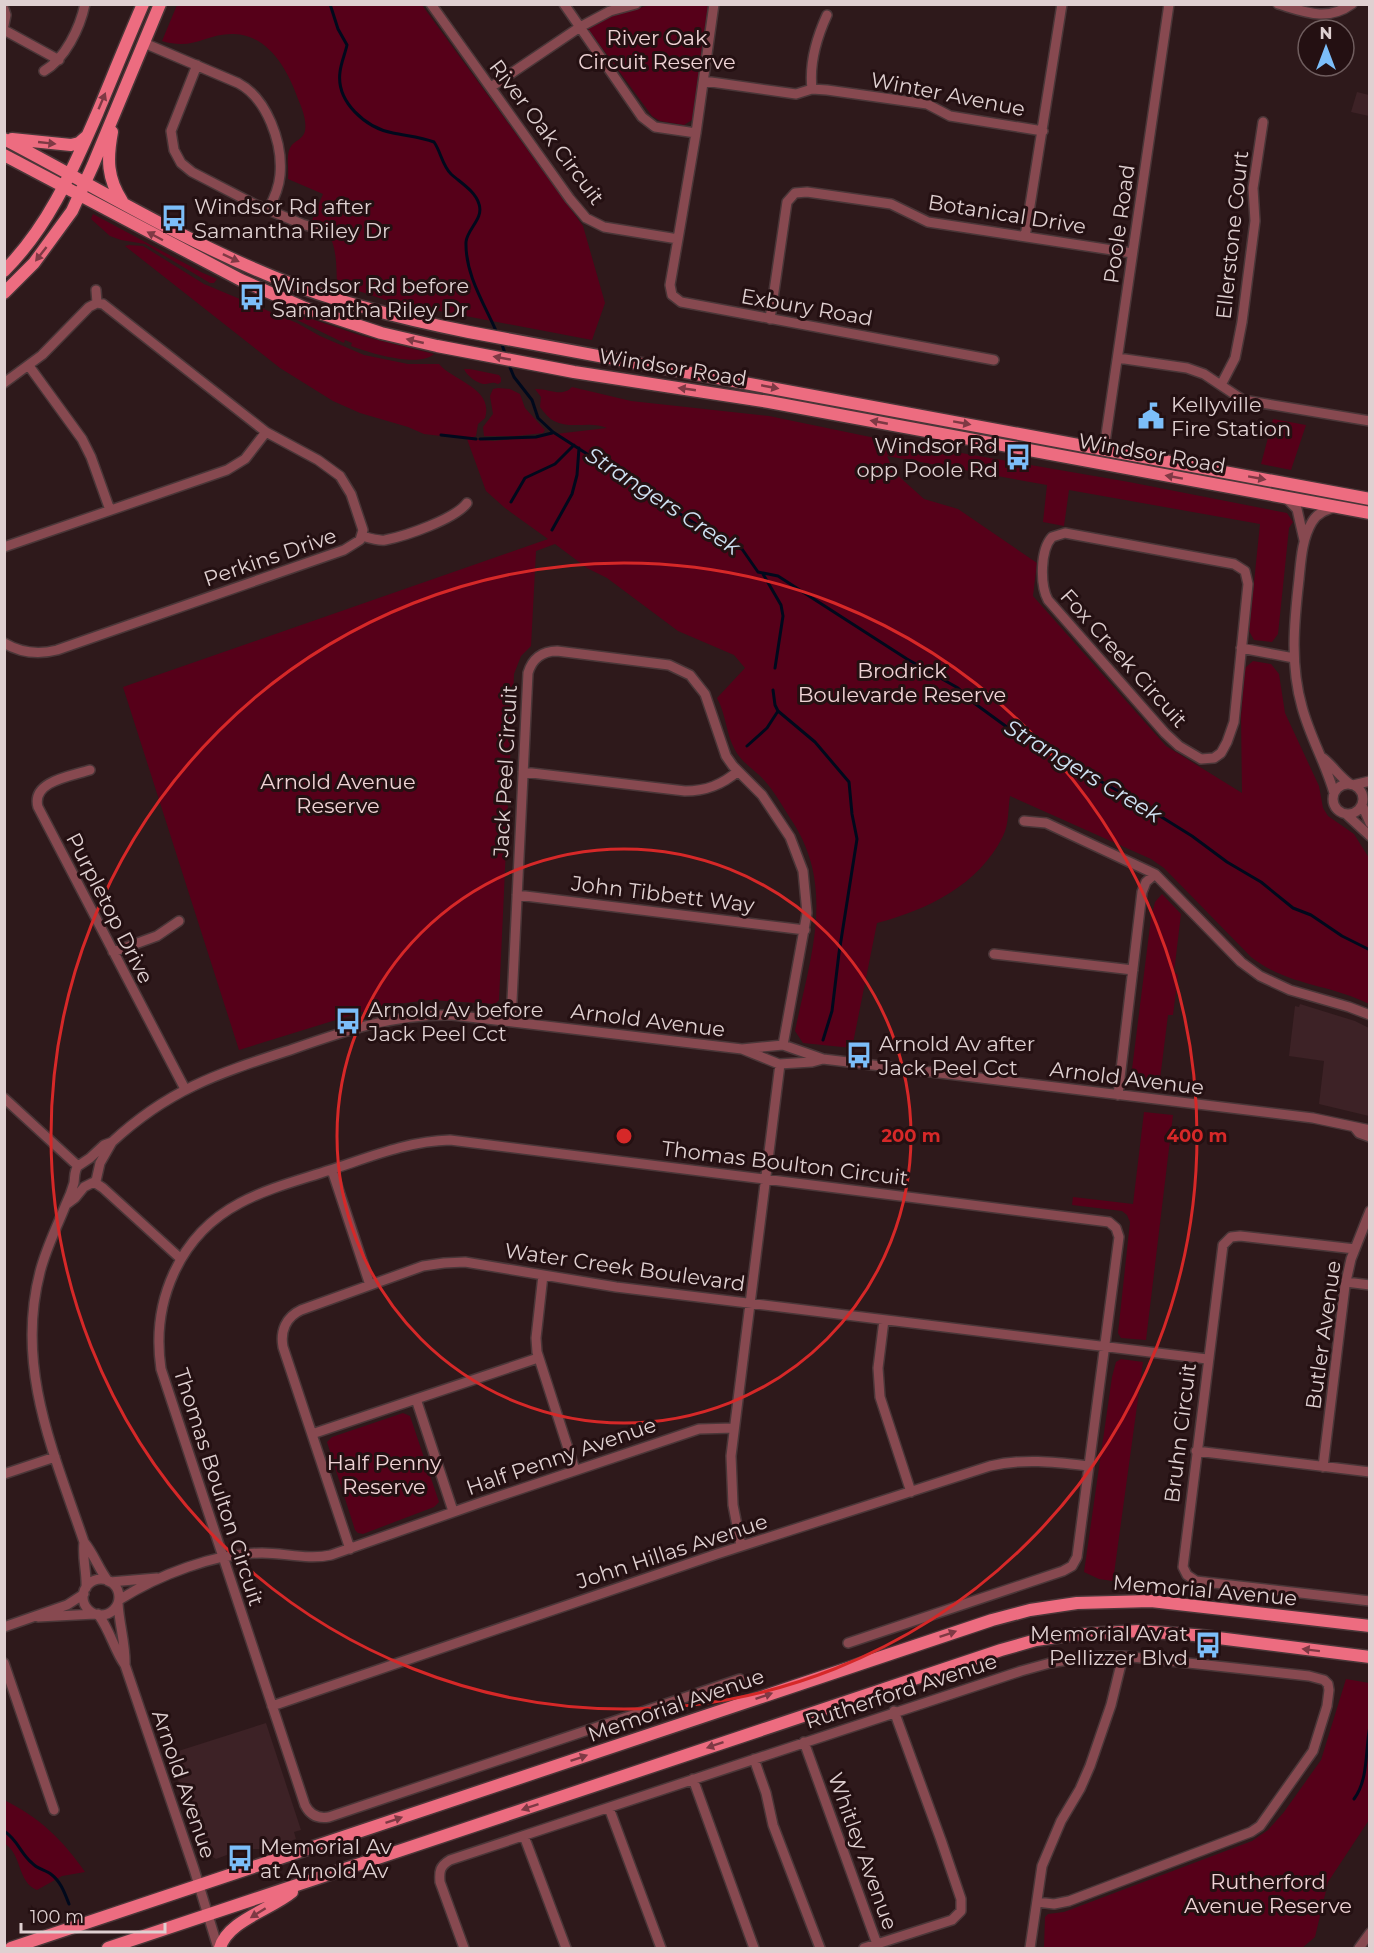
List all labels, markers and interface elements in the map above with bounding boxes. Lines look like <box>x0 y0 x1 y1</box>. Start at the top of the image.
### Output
north arrow <box>1296 18 1356 78</box>
text: N <box>1320 24 1332 43</box>
park label: River Oak Circuit Reserve <box>578 25 736 74</box>
street label: River Oak Circuit <box>484 55 610 209</box>
street label: Winter Avenue <box>869 67 1027 121</box>
one-way arrow <box>98 92 107 110</box>
one-way arrow <box>37 139 56 148</box>
street label: Ellerstone Court <box>1211 150 1253 320</box>
street label: Poole Road <box>1098 163 1140 285</box>
street label: Botanical Drive <box>926 189 1088 239</box>
place label: Windsor Rd after Samantha Riley Dr <box>194 194 390 243</box>
bus stop icon: Windsor Rd after Samantha Riley Dr <box>159 203 189 233</box>
one-way arrow <box>147 231 164 241</box>
one-way arrow <box>34 246 47 262</box>
one-way arrow <box>222 253 239 262</box>
place label: Windsor Rd before Samantha Riley Dr <box>272 273 469 322</box>
bus stop icon: Windsor Rd before Samantha Riley Dr <box>237 282 267 312</box>
street label: Exbury Road <box>739 283 875 331</box>
one-way arrow <box>405 335 424 345</box>
street label: Windsor Road <box>597 343 749 391</box>
one-way arrow <box>492 353 511 362</box>
one-way arrow <box>760 383 779 392</box>
one-way arrow <box>677 385 696 394</box>
place label: Kellyville Fire Station <box>1171 392 1291 441</box>
public building icon: Kellyville Fire Station <box>1136 401 1166 431</box>
one-way arrow <box>869 418 888 427</box>
one-way arrow <box>952 419 971 428</box>
street label: Windsor Road <box>1076 428 1228 478</box>
place label: Windsor Rd opp Poole Rd <box>856 433 998 482</box>
water label: Strangers Creek <box>581 441 746 561</box>
bus stop icon: Windsor Rd opp Poole Rd <box>1003 442 1033 472</box>
one-way arrow <box>1164 472 1183 481</box>
one-way arrow <box>1247 474 1266 483</box>
street label: Perkins Drive <box>200 523 340 591</box>
street label: Fox Creek Circuit <box>1055 584 1193 732</box>
park label: Brodrick Boulevarde Reserve <box>798 658 1006 707</box>
street label: Jack Peel Circuit <box>488 684 522 859</box>
water label: Strangers Creek <box>1000 713 1167 829</box>
park label: Arnold Avenue Reserve <box>260 769 416 818</box>
street label: Purpletop Drive <box>61 828 159 988</box>
street label: John Tibbett Way <box>569 870 757 918</box>
place label: Arnold Av before Jack Peel Cct <box>367 997 543 1046</box>
street label: Arnold Avenue <box>569 998 727 1042</box>
bus stop icon: Arnold Av before Jack Peel Cct <box>333 1006 363 1036</box>
place label: Arnold Av after Jack Peel Cct <box>878 1031 1035 1080</box>
bus stop icon: Arnold Av after Jack Peel Cct <box>844 1040 874 1070</box>
street label: Arnold Avenue <box>1048 1056 1206 1100</box>
text: 200 m <box>881 1125 941 1147</box>
text: 400 m <box>1167 1125 1227 1147</box>
centre of rings <box>614 1126 634 1146</box>
street label: Thomas Boulton Circuit <box>660 1135 910 1191</box>
street label: Water Creek Boulevard <box>503 1238 747 1296</box>
street label: Butler Avenue <box>1300 1259 1346 1411</box>
street label: Bruhn Circuit <box>1159 1362 1201 1504</box>
street label: Thomas Boulton Circuit <box>169 1365 269 1609</box>
street label: Half Penny Avenue <box>463 1412 659 1500</box>
park label: Half Penny Reserve <box>327 1450 442 1499</box>
street label: John Hillas Avenue <box>573 1508 770 1594</box>
street label: Memorial Avenue <box>1112 1569 1298 1611</box>
place label: Memorial Av at Pellizzer Blvd <box>1030 1621 1188 1670</box>
one-way arrow <box>939 1629 957 1639</box>
bus stop icon: Memorial Av at Pellizzer Blvd <box>1193 1630 1223 1660</box>
one-way arrow <box>1302 1645 1321 1654</box>
street label: Rutherford Avenue <box>802 1648 1000 1734</box>
street label: Memorial Avenue <box>585 1663 767 1747</box>
one-way arrow <box>755 1691 773 1701</box>
street label: Arnold Avenue <box>147 1706 221 1862</box>
one-way arrow <box>706 1741 724 1751</box>
one-way arrow <box>570 1753 588 1763</box>
street label: Whitley Avenue <box>823 1769 903 1933</box>
one-way arrow <box>521 1803 539 1813</box>
one-way arrow <box>385 1815 403 1825</box>
place label: Memorial Av at Arnold Av <box>260 1834 392 1883</box>
bus stop icon: Memorial Av at Arnold Av <box>225 1843 255 1873</box>
park label: Rutherford Avenue Reserve <box>1184 1869 1352 1918</box>
scale bar <box>21 1896 165 1934</box>
text: 100 m <box>30 1906 84 1928</box>
one-way arrow <box>250 1908 266 1919</box>

